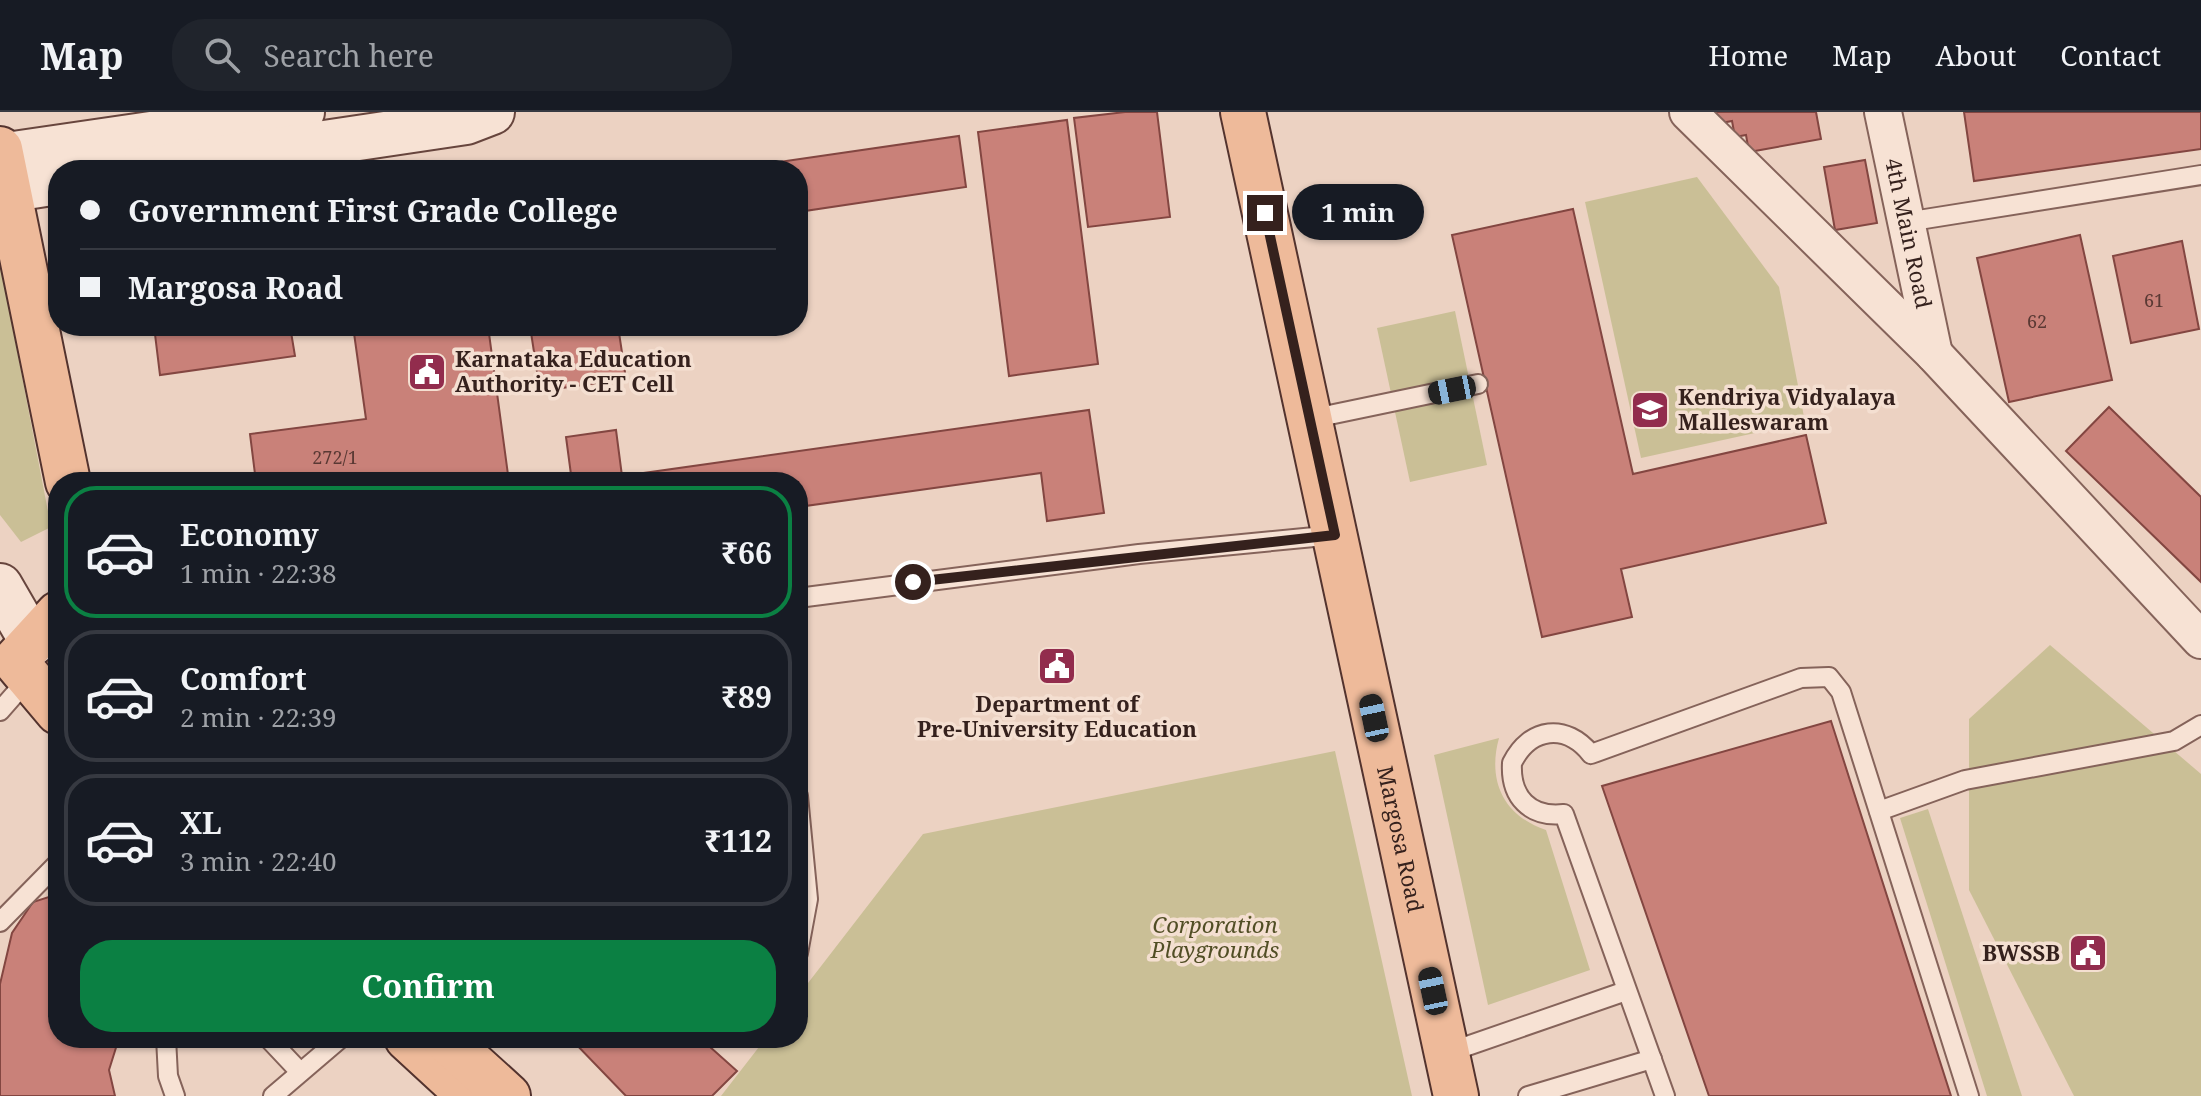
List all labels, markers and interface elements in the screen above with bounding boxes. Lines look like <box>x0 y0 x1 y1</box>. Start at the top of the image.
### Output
search box <box>172 19 732 91</box>
text: Map <box>40 29 124 81</box>
icon: search <box>200 33 244 77</box>
text: Search here <box>264 35 434 76</box>
text: Home <box>1709 36 1788 74</box>
text: Map <box>1832 36 1892 74</box>
text: About <box>1936 36 2016 74</box>
text: Contact <box>2060 36 2161 74</box>
street label: 4th Main Road <box>1879 155 1940 311</box>
callout: 1 min <box>1293 185 1425 241</box>
text: Government First Grade College <box>128 190 618 231</box>
text: 1 min <box>1321 194 1395 230</box>
route end <box>1247 195 1283 231</box>
text: Margosa Road <box>128 267 343 308</box>
house number: 61 <box>2144 288 2164 312</box>
house number: 62 <box>2027 309 2047 333</box>
place label: Karnataka Education Authority - CET Cell <box>455 343 692 398</box>
public building icon: Karnataka Education Authority - CET Cell <box>406 351 448 393</box>
car <box>1426 374 1478 406</box>
place label: Kendriya Vidyalaya Malleswaram <box>1678 381 1896 436</box>
school or university icon: Kendriya Vidyalaya Malleswaram <box>1629 389 1671 431</box>
house number: 272/1 <box>312 445 358 469</box>
text: Economy <box>180 514 319 555</box>
icon: car <box>84 516 156 588</box>
text: ₹66 <box>721 532 772 573</box>
text: 1 min · 22:38 <box>180 555 337 591</box>
route start <box>895 564 931 600</box>
public building icon: Department of Pre-University Education <box>1036 645 1078 687</box>
text: Comfort <box>180 658 307 699</box>
icon: car <box>84 660 156 732</box>
text: ₹89 <box>721 676 772 717</box>
place label: Department of Pre-University Education <box>917 688 1197 743</box>
car <box>1357 692 1391 744</box>
text: 2 min · 22:39 <box>180 699 337 735</box>
street label: Margosa Road <box>1371 763 1432 915</box>
text: XL <box>180 802 222 843</box>
icon: car <box>84 804 156 876</box>
text: ₹112 <box>704 820 772 861</box>
text: 3 min · 22:40 <box>180 843 337 879</box>
park label: Corporation Playgrounds <box>1150 909 1279 964</box>
public building icon: BWSSB <box>2067 932 2109 974</box>
place label: BWSSB <box>1982 937 2060 967</box>
button: Confirm <box>80 940 776 1032</box>
car <box>1416 965 1450 1017</box>

